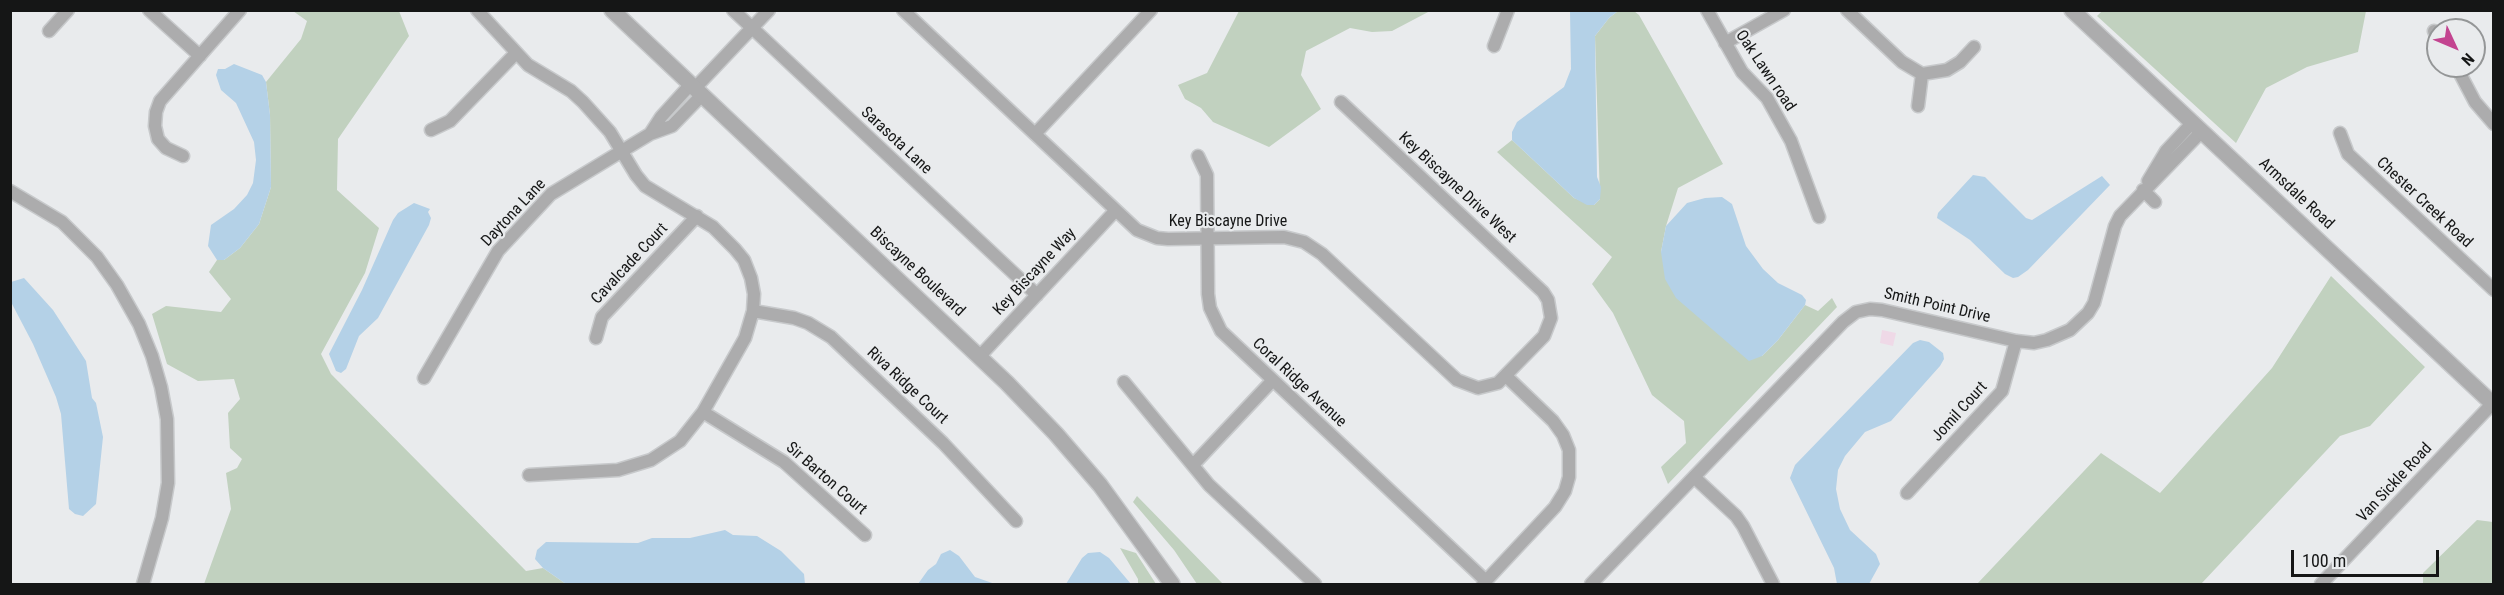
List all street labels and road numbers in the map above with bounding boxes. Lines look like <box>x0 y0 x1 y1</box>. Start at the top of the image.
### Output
street label: Oak Lawn road <box>1731 27 1799 115</box>
street label: Sarasota Lane <box>857 103 935 179</box>
street label: Key Biscayne Drive West <box>1394 129 1520 247</box>
street label: Armsdale Road <box>2254 154 2338 234</box>
street label: Chester Creek Road <box>2372 154 2476 252</box>
street label: Daytona Lane <box>478 175 550 251</box>
street label: Key Biscayne Drive <box>1169 212 1287 232</box>
street label: Cavalcade Court <box>588 220 672 308</box>
street label: Biscayne Boulevard <box>866 223 968 321</box>
street label: Key Biscayne Way <box>990 224 1080 320</box>
street label: Smith Point Drive <box>1882 284 1992 328</box>
street label: Coral Ridge Avenue <box>1248 334 1350 432</box>
street label: Riva Ridge Court <box>862 343 952 429</box>
street label: Jomil Court <box>1928 378 1992 446</box>
street label: Sir Barton Court <box>782 439 870 519</box>
street label: Van Sickle Road <box>2353 439 2437 527</box>

